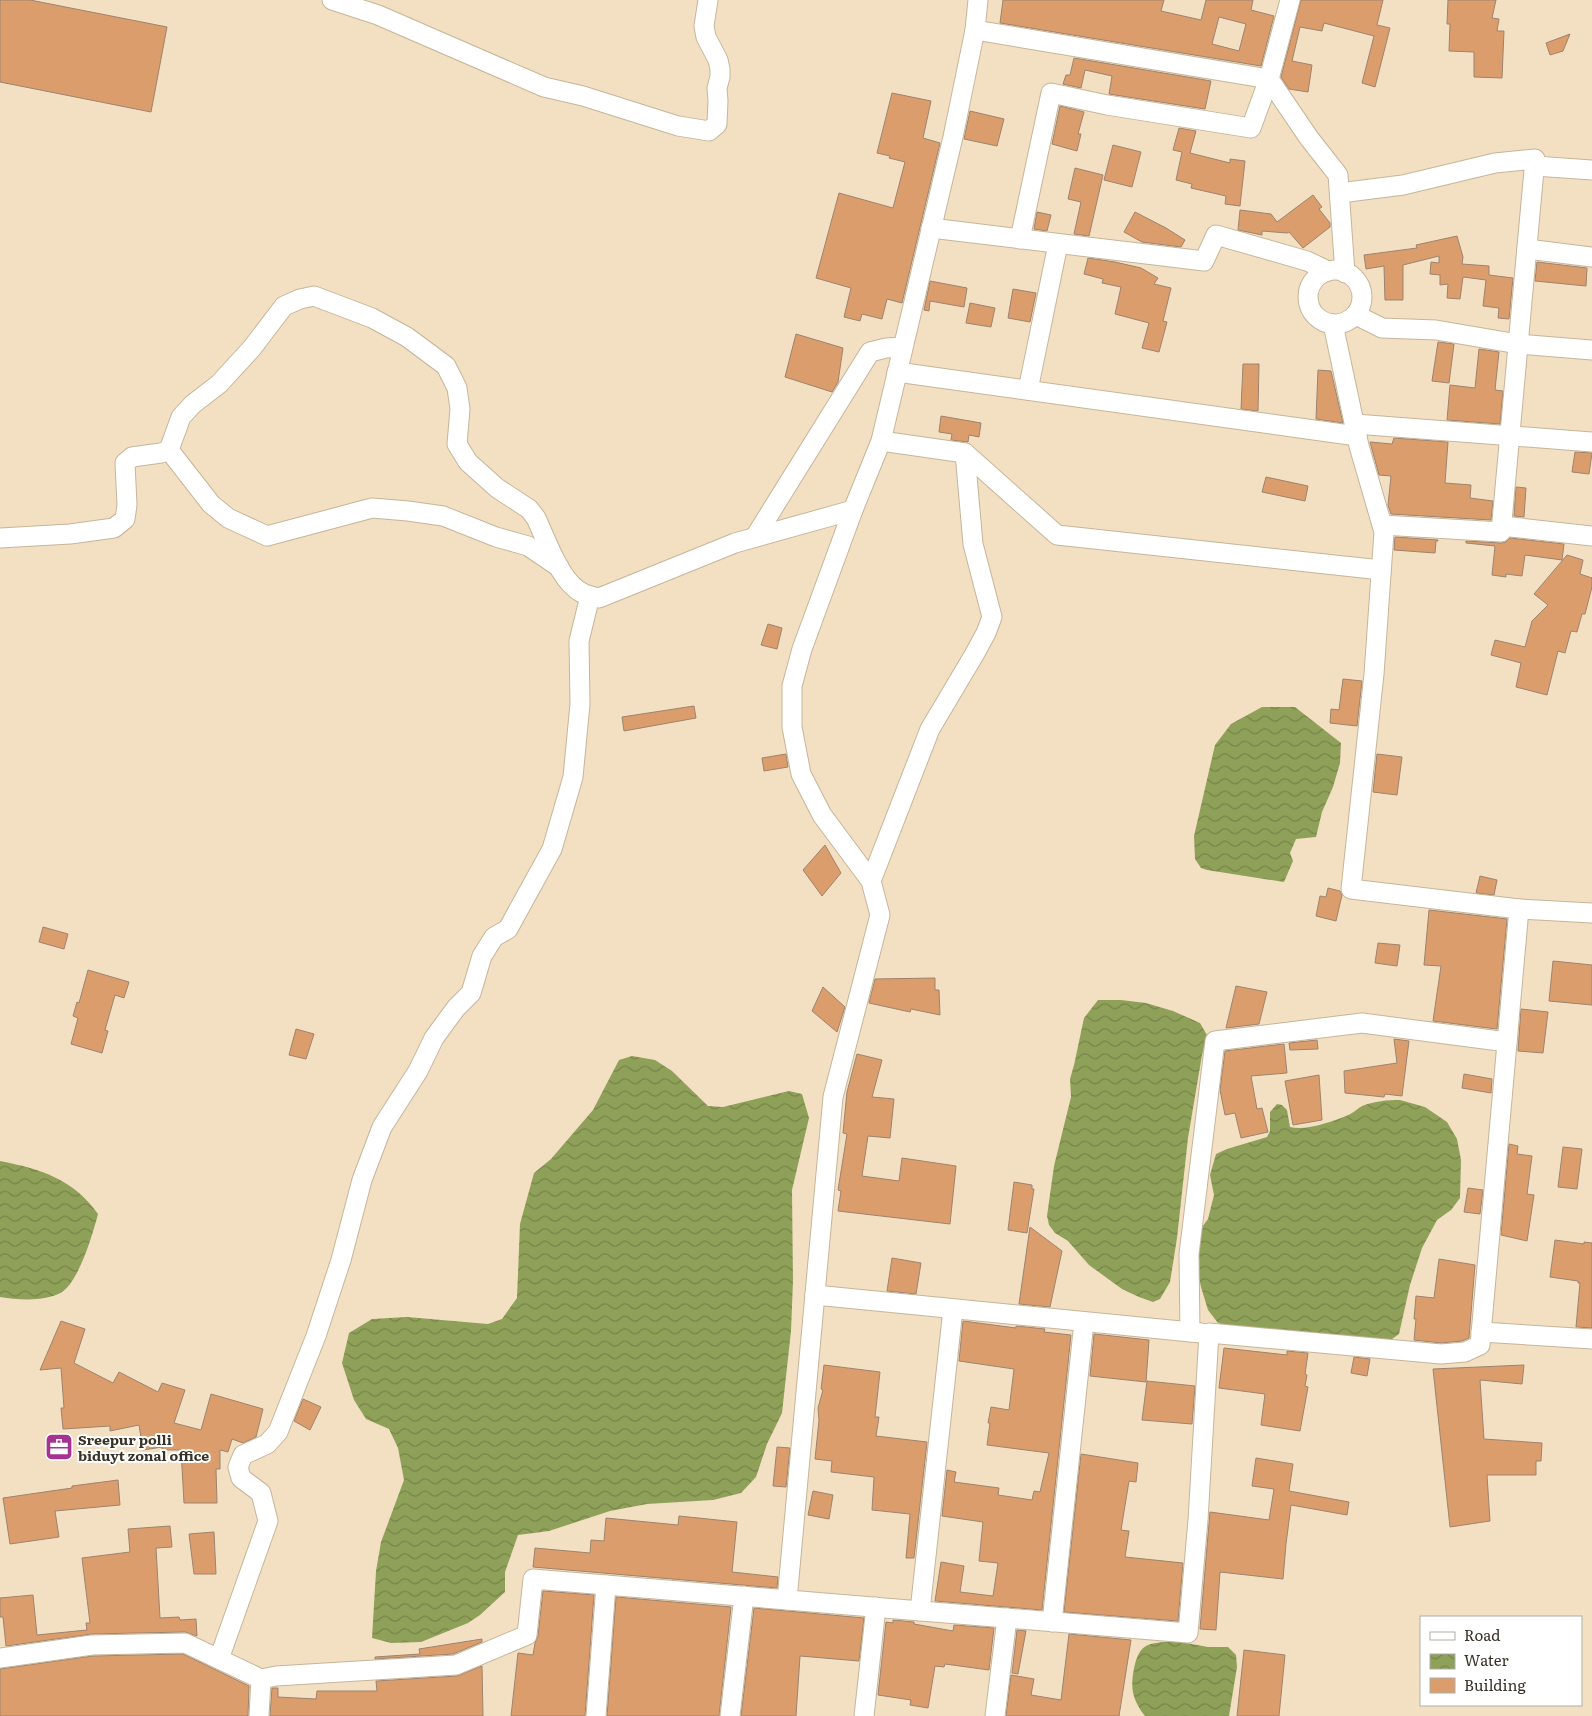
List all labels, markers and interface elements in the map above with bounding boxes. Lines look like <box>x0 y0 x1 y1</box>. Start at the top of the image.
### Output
place label: Sreepur polli biduyt zonal office <box>78 1429 209 1465</box>
office icon: Sreepur polli biduyt zonal office <box>44 1432 74 1462</box>
legend <box>1420 1616 1582 1706</box>
text: Road <box>1464 1623 1500 1646</box>
text: Water <box>1464 1648 1509 1671</box>
text: Building <box>1464 1673 1526 1696</box>

